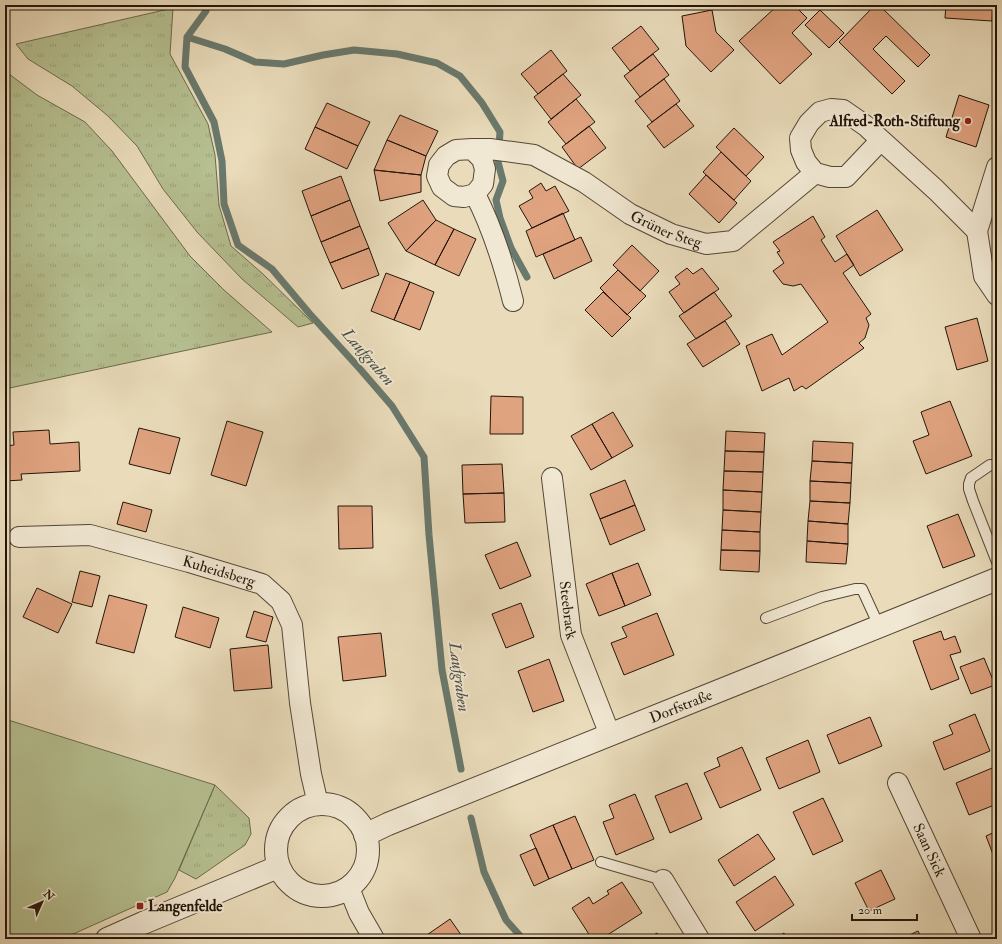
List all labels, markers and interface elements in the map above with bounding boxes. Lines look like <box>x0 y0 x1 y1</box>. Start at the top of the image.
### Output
place label: Alfred-Roth-Stiftung <box>829 112 961 132</box>
marker: Alfred-Roth-Stiftung <box>963 116 973 126</box>
street label: Grüner Steg <box>627 206 705 252</box>
water label: Laufgraben <box>337 323 398 390</box>
street label: Kuheidsberg <box>180 551 258 591</box>
street label: Steebrack <box>555 580 581 642</box>
water label: Laufgraben <box>444 640 474 713</box>
street label: Dorfstraße <box>647 685 715 727</box>
street label: Saan Sick <box>909 820 950 880</box>
north arrow <box>22 882 62 922</box>
text: N <box>40 886 58 904</box>
scale bar <box>852 896 917 922</box>
place label: Langenfelde <box>148 897 223 917</box>
marker: Langenfelde <box>135 901 145 911</box>
text: 20 m <box>858 903 883 918</box>

